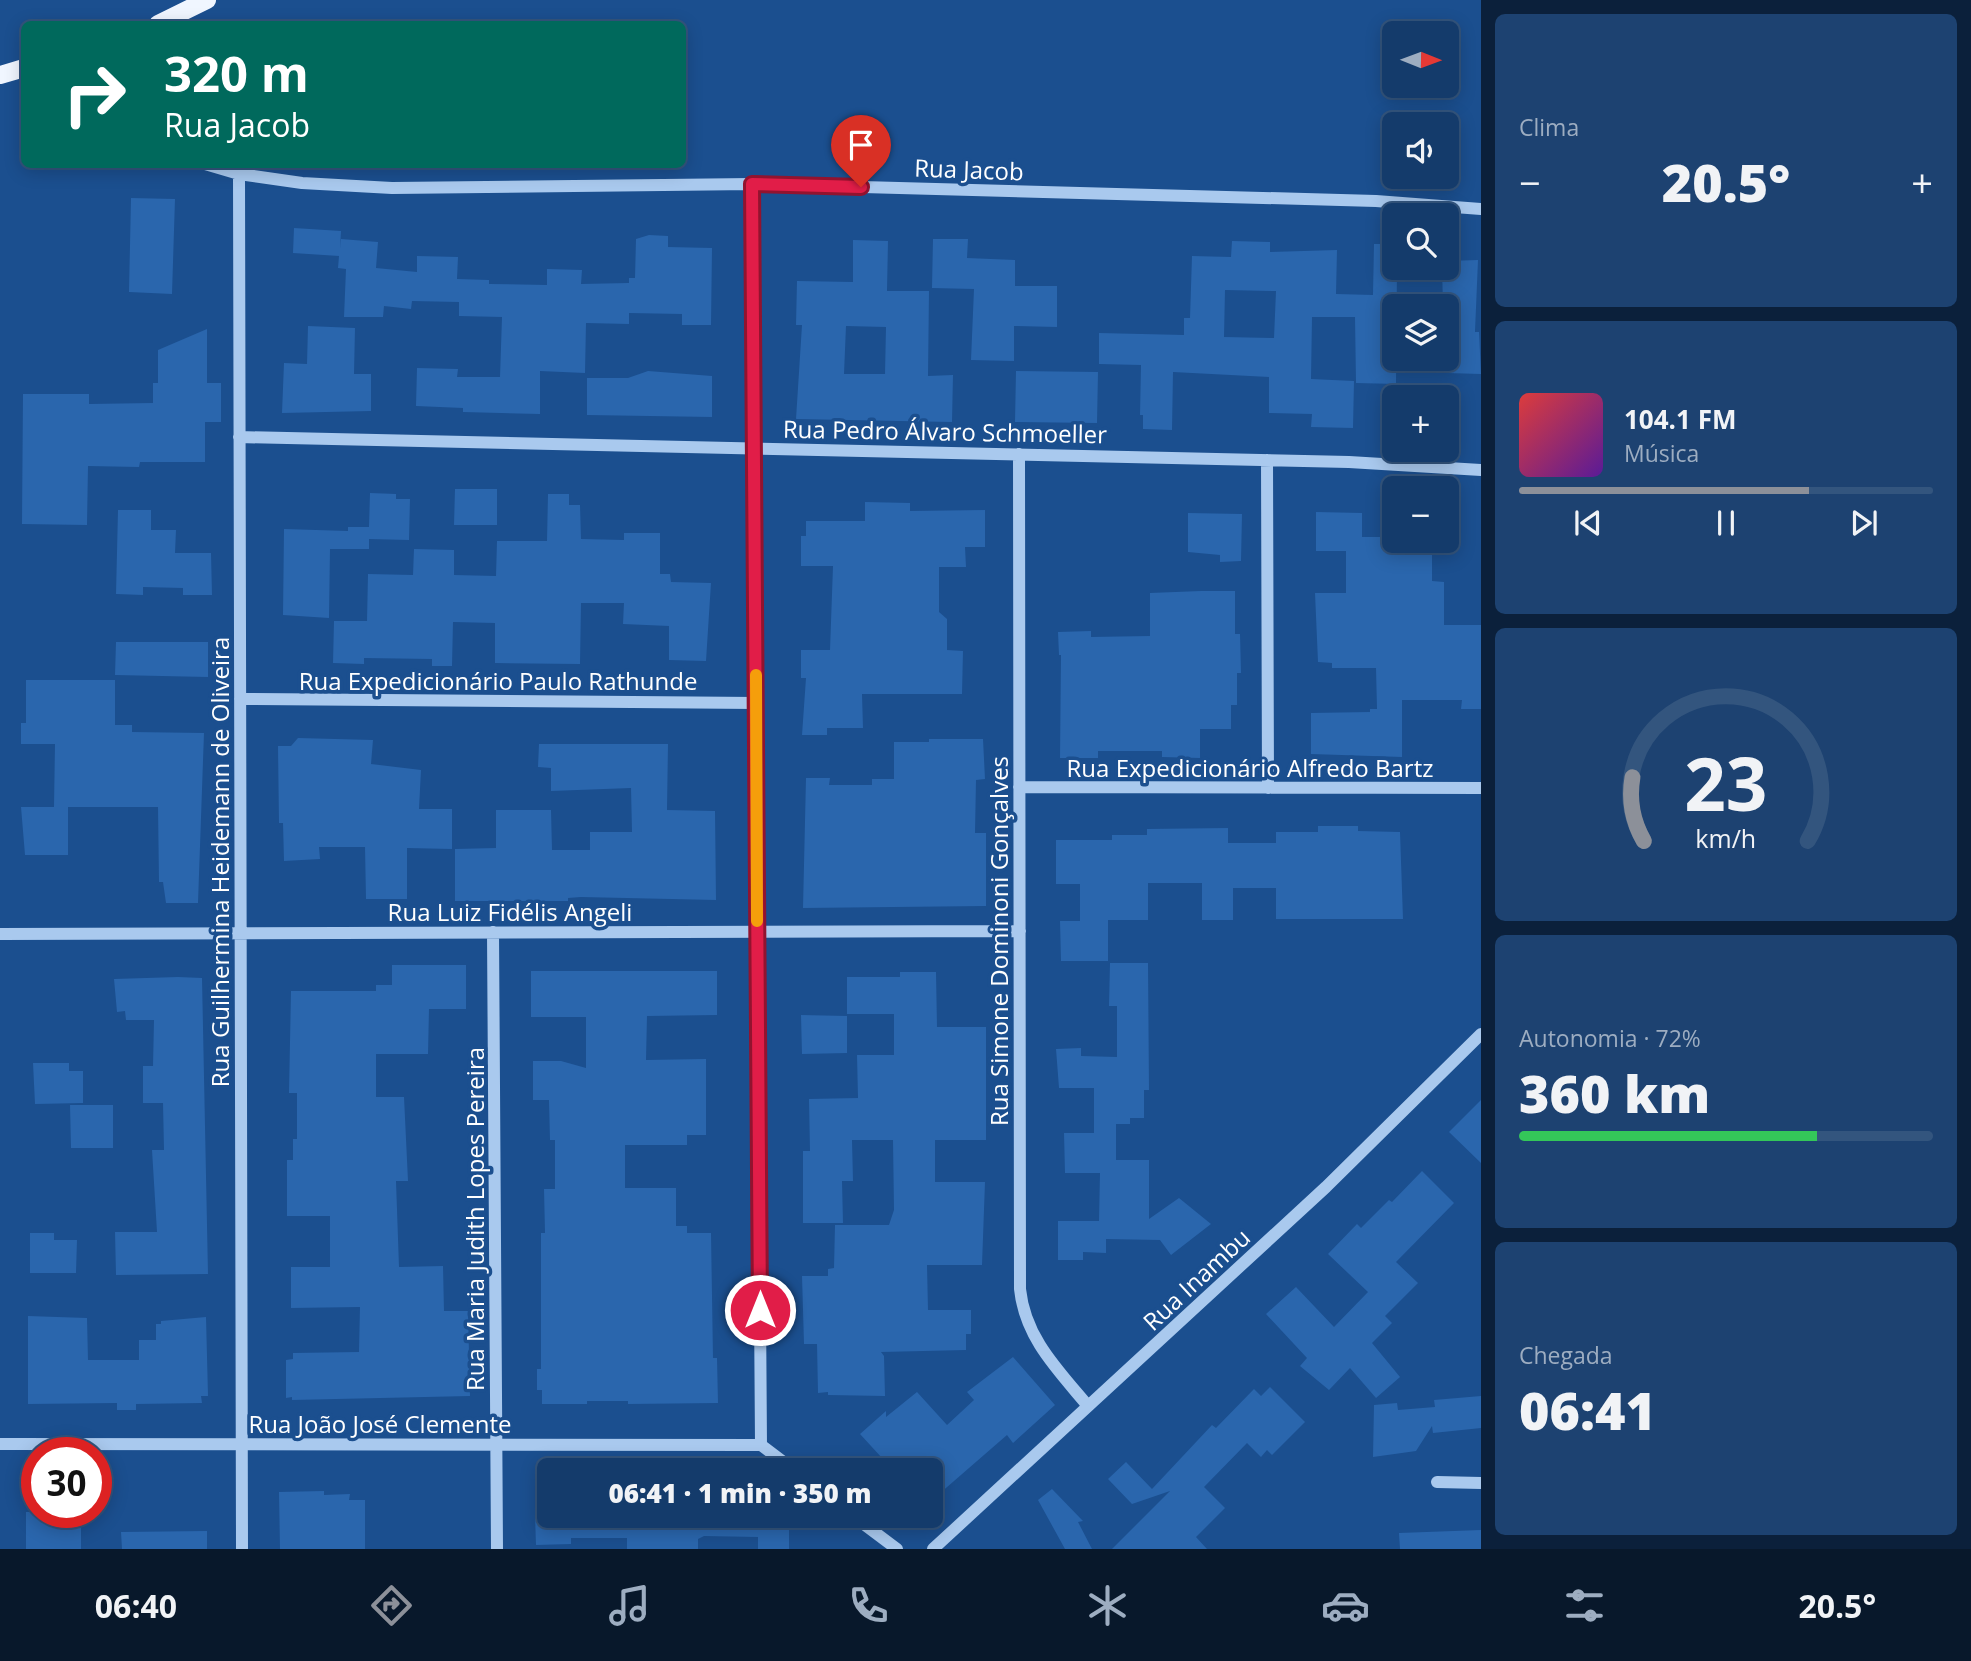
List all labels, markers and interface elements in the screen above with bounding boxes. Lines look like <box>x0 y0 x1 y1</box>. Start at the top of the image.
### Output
north arrow <box>1382 21 1460 98</box>
map controls <box>1382 21 1459 553</box>
text: 320 m <box>164 40 309 106</box>
icon: right <box>49 49 140 140</box>
text: Rua Jacob <box>164 103 310 146</box>
text: Clima <box>1519 111 1579 143</box>
button: sound <box>1382 112 1459 189</box>
pin <box>831 115 891 187</box>
icon: arrive <box>842 126 880 164</box>
text: 20.5° <box>1662 146 1790 217</box>
street label: Rua Jacob <box>914 151 1024 187</box>
text: − <box>1519 156 1541 208</box>
text: + <box>1911 156 1933 208</box>
button: search <box>1382 203 1459 280</box>
button: layers <box>1382 294 1459 371</box>
button: + <box>1382 385 1459 462</box>
text: 104.1 FM <box>1624 401 1736 437</box>
street label: Rua Pedro Álvaro Schmoeller <box>783 412 1108 450</box>
text: Música <box>1624 437 1699 469</box>
button: − <box>1382 476 1459 553</box>
icon: previous <box>1569 504 1607 542</box>
icon: pause <box>1707 504 1745 542</box>
icon: next <box>1845 504 1883 542</box>
street label: Rua Guilhermina Heidemann de Oliveira <box>203 637 236 1087</box>
street label: Rua Expedicionário Paulo Rathunde <box>299 664 697 697</box>
text: 23 <box>1684 733 1768 832</box>
street label: Rua Expedicionário Alfredo Bartz <box>1067 751 1433 784</box>
street label: Rua Simone Dominoni Gonçalves <box>982 756 1015 1126</box>
text: km/h <box>1696 820 1756 854</box>
street label: Rua Luiz Fidélis Angeli <box>388 895 632 928</box>
text: Autonomia · 72% <box>1519 1022 1701 1054</box>
street label: Rua Maria Judith Lopes Pereira <box>458 1047 491 1391</box>
text: 360 km <box>1519 1057 1710 1128</box>
street label: Rua Inambu <box>1135 1221 1257 1337</box>
position arrow <box>723 1273 797 1347</box>
text: Chegada <box>1519 1339 1613 1371</box>
text: 06:41 <box>1519 1374 1656 1445</box>
street label: Rua João José Clemente <box>248 1407 512 1440</box>
speed limit sign: 30 <box>21 1437 112 1528</box>
text: 06:41 · 1 min · 350 m <box>609 1475 871 1511</box>
icon: directions <box>367 1581 416 1630</box>
icon: music <box>605 1581 654 1630</box>
icon: phone <box>844 1581 893 1630</box>
icon: climate <box>1083 1581 1132 1630</box>
icon: car <box>1321 1581 1370 1630</box>
icon: filters <box>1560 1581 1609 1630</box>
text: 06:40 <box>95 1584 177 1627</box>
text: 20.5° <box>1798 1584 1876 1627</box>

